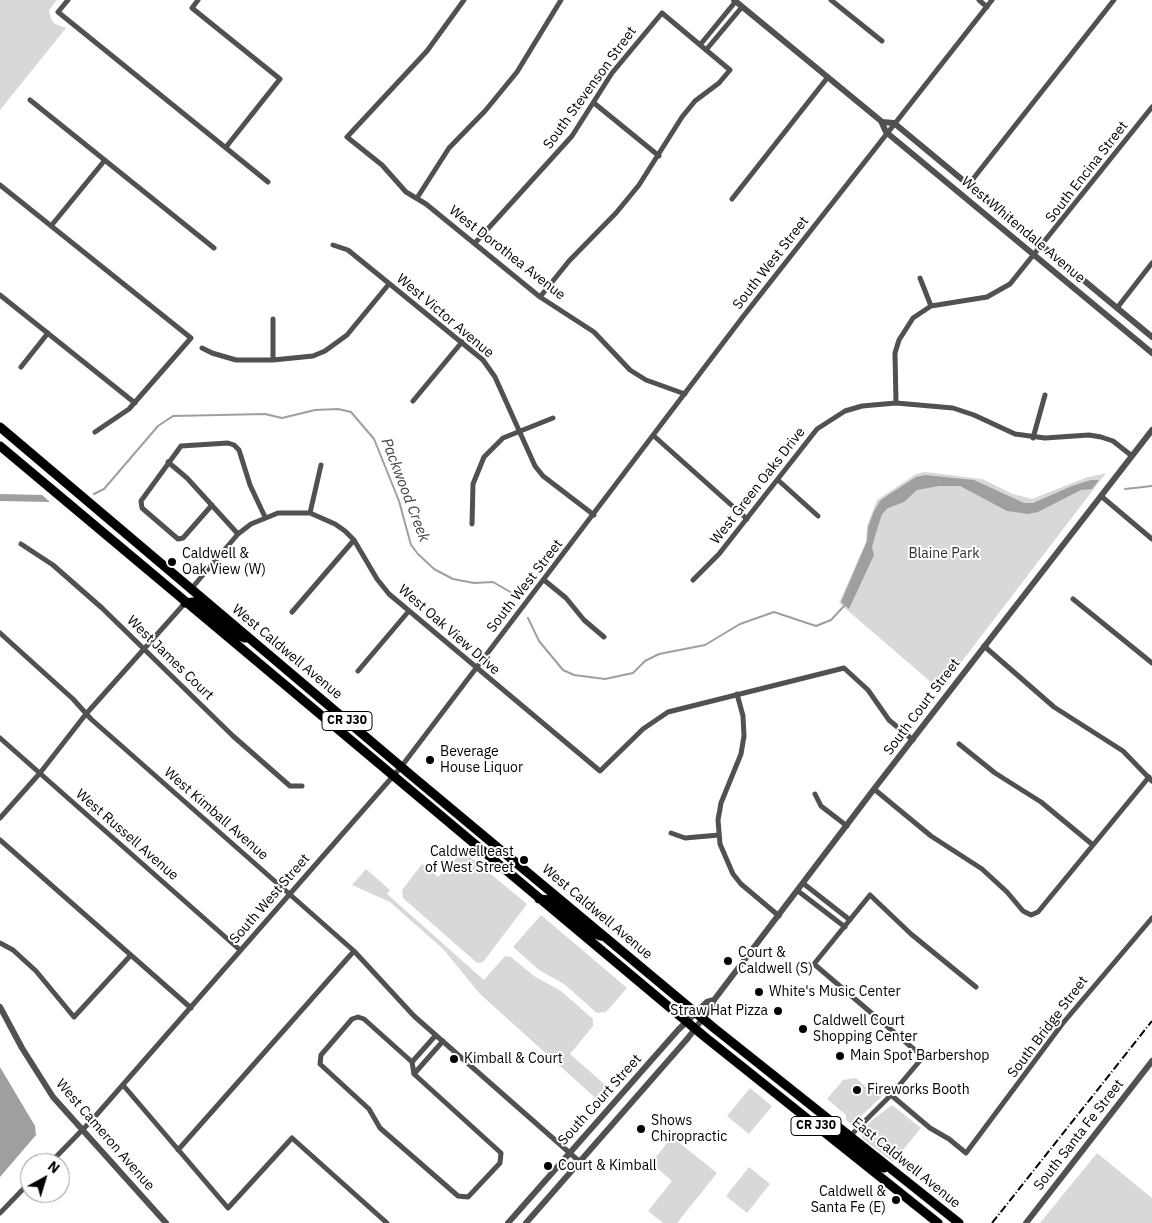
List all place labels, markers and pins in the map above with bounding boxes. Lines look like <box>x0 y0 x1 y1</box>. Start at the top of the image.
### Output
place label: Caldwell & Oak View (W) <box>182 546 266 578</box>
marker: Caldwell & Oak View (W) <box>166 556 178 568</box>
place label: Beverage House Liquor <box>440 744 523 776</box>
marker: Beverage House Liquor <box>424 754 436 766</box>
place label: Caldwell east of West Street <box>425 844 514 876</box>
marker: Caldwell east of West Street <box>518 854 530 866</box>
place label: Court & Caldwell (S) <box>738 945 813 978</box>
marker: Court & Caldwell (S) <box>722 955 734 967</box>
place label: White's Music Center <box>769 984 901 1000</box>
marker: White's Music Center <box>753 986 765 998</box>
place label: Straw Hat Pizza <box>670 1003 768 1019</box>
marker: Straw Hat Pizza <box>772 1005 784 1017</box>
place label: Caldwell Court Shopping Center <box>813 1013 917 1046</box>
marker: Caldwell Court Shopping Center <box>797 1023 809 1035</box>
place label: Main Spot Barbershop <box>850 1048 989 1064</box>
marker: Main Spot Barbershop <box>834 1050 846 1062</box>
place label: Kimball & Court <box>464 1051 563 1067</box>
marker: Kimball & Court <box>448 1053 460 1065</box>
place label: Fireworks Booth <box>867 1082 970 1098</box>
marker: Fireworks Booth <box>851 1084 863 1096</box>
place label: Shows Chiropractic <box>651 1113 727 1146</box>
marker: Shows Chiropractic <box>635 1123 647 1135</box>
place label: Court & Kimball <box>558 1158 657 1174</box>
marker: Court & Kimball <box>542 1160 554 1172</box>
place label: Caldwell & Santa Fe (E) <box>811 1184 886 1216</box>
marker: Caldwell & Santa Fe (E) <box>890 1194 902 1206</box>

